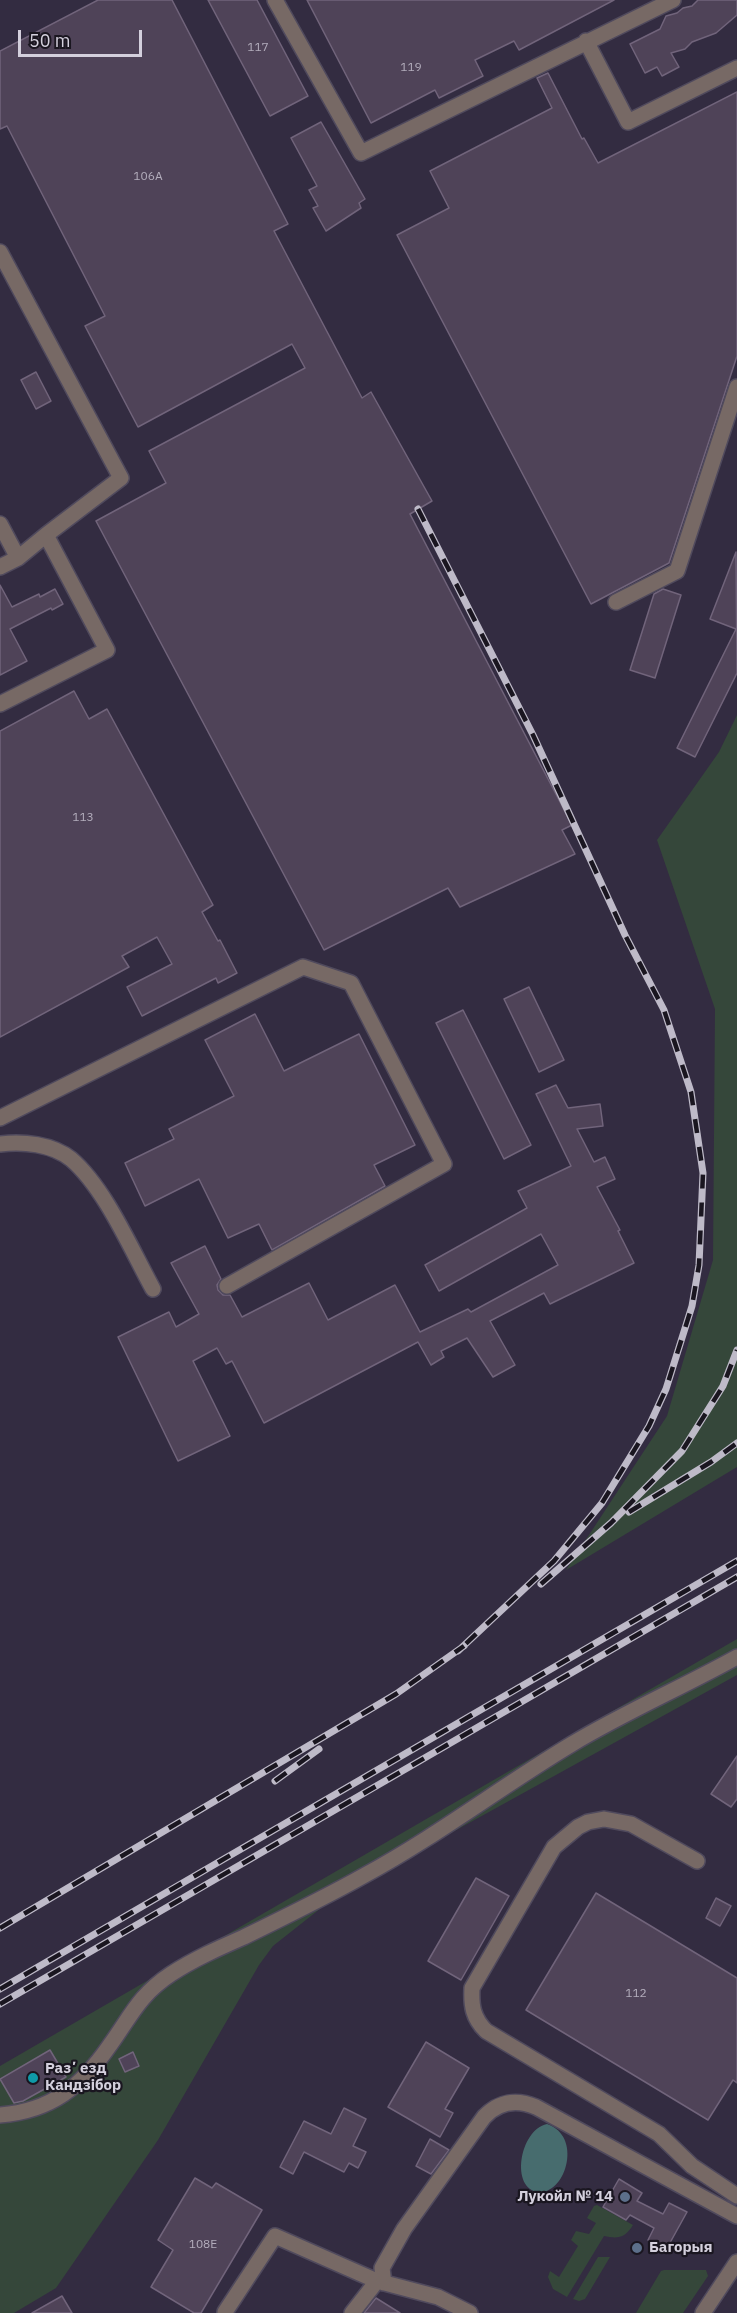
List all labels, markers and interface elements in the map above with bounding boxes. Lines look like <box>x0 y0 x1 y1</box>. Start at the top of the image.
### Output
scale bar <box>21 18 146 56</box>
text: 50 m <box>29 29 71 52</box>
house number: 117 <box>247 41 269 55</box>
house number: 119 <box>400 61 422 75</box>
house number: 106А <box>133 170 163 184</box>
house number: 113 <box>72 811 94 825</box>
house number: 112 <box>625 1987 647 2001</box>
place label: Разʼезд Кандзібор <box>45 2060 121 2095</box>
marker: Разʼезд Кандзібор <box>26 2071 40 2085</box>
place label: Лукойл № 14 <box>517 2188 613 2206</box>
marker: Лукойл № 14 <box>618 2190 632 2204</box>
house number: 108Е <box>189 2238 217 2252</box>
place label: Багорыя <box>649 2239 712 2257</box>
marker: Багорыя <box>630 2241 644 2255</box>

